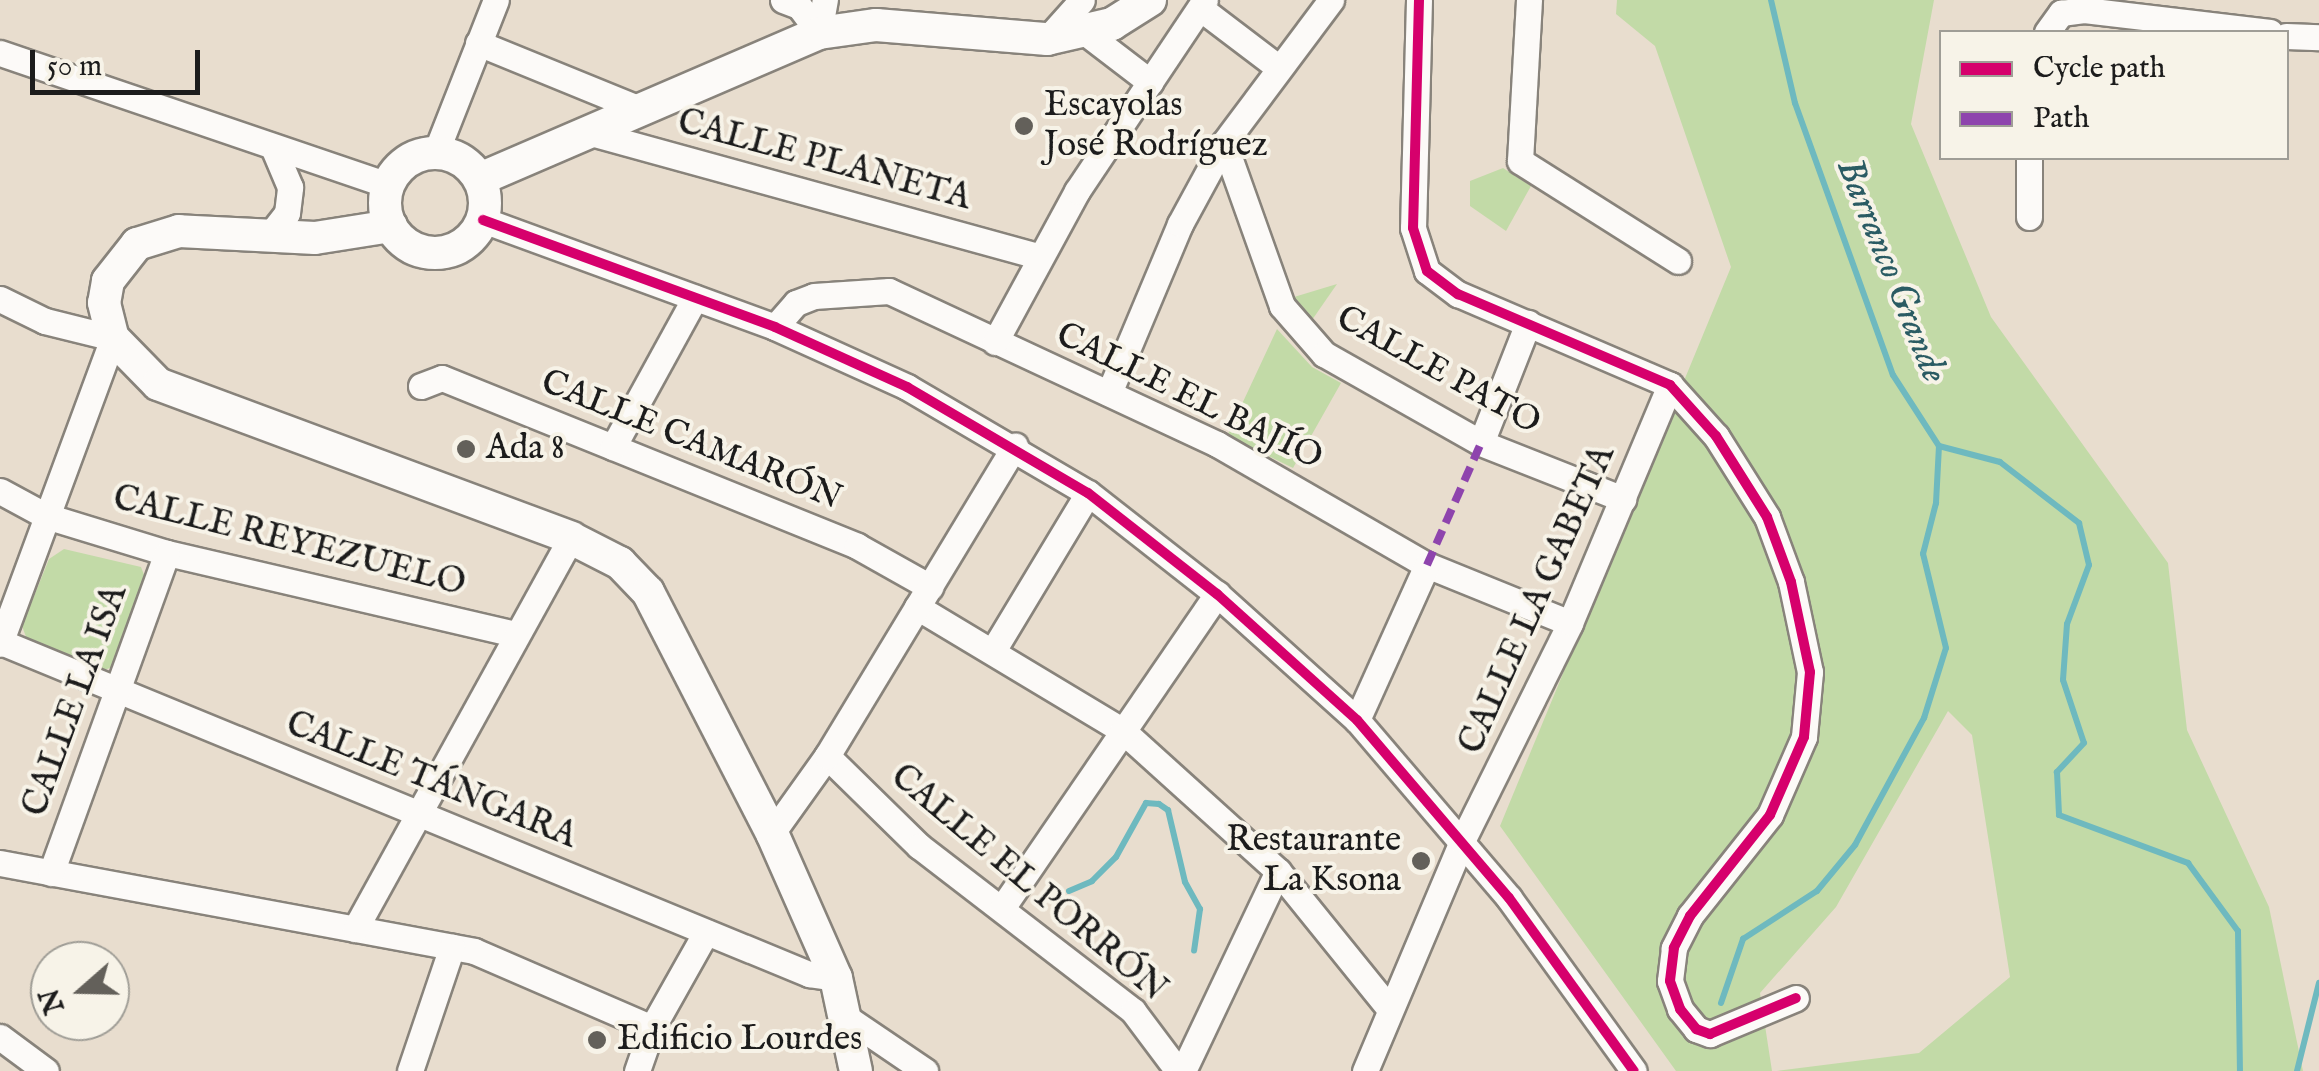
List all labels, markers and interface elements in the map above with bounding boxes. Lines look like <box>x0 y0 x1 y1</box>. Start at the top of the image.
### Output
scale bar <box>35 30 205 92</box>
legend <box>1939 30 2289 160</box>
text: 50 m <box>47 48 102 86</box>
text: Cycle path <box>2033 50 2166 88</box>
place label: Escayolas José Rodríguez <box>1044 85 1268 167</box>
text: Path <box>2033 100 2089 138</box>
street label: CALLE PLANETA <box>673 102 975 220</box>
marker: Escayolas José Rodríguez <box>1013 115 1035 137</box>
water label: Barranco Grande <box>1824 152 1956 390</box>
street label: CALLE PATO <box>1329 298 1547 444</box>
street label: CALLE EL BAJÍO <box>1049 314 1329 480</box>
street label: CALLE CAMARÓN <box>535 362 847 520</box>
place label: Ada 8 <box>486 428 565 470</box>
marker: Ada 8 <box>455 438 477 460</box>
street label: CALLE LA GABETA <box>1451 439 1625 761</box>
street label: CALLE REYEZUELO <box>109 478 469 606</box>
street label: CALLE LA ISA <box>15 580 137 822</box>
street label: CALLE TÁNGARA <box>280 704 582 858</box>
street label: CALLE EL PORRÓN <box>882 756 1174 1012</box>
place label: Restaurante La Ksona <box>1226 820 1401 902</box>
marker: Restaurante La Ksona <box>1410 850 1432 872</box>
north arrow <box>30 941 130 1041</box>
text: N <box>33 983 74 1018</box>
place label: Edificio Lourdes <box>617 1019 862 1061</box>
marker: Edificio Lourdes <box>586 1029 608 1051</box>

